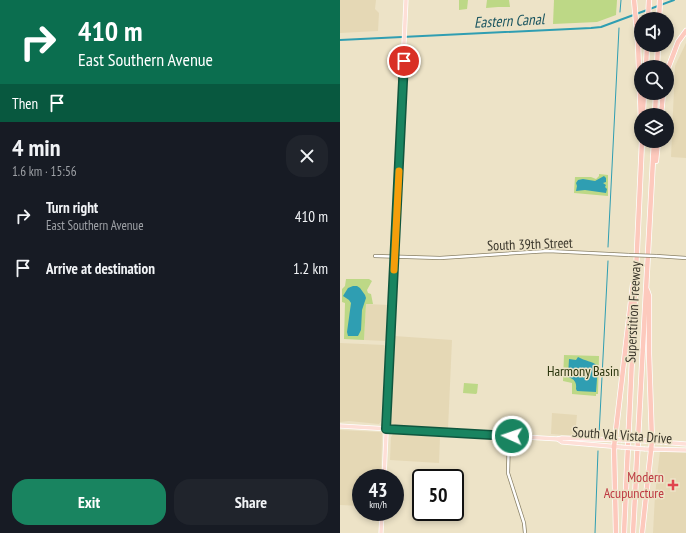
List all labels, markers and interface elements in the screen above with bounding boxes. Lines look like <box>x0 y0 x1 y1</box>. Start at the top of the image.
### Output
water label: Eastern Canal <box>473 9 546 32</box>
text: 410 m <box>78 12 142 49</box>
map controls <box>634 12 674 148</box>
button: sound <box>634 12 674 52</box>
icon: right <box>12 16 64 68</box>
pin <box>387 44 421 78</box>
text: East Southern Avenue <box>78 48 213 71</box>
icon: arrive <box>393 50 415 72</box>
button: search <box>634 60 674 100</box>
icon: arrive <box>46 92 68 114</box>
text: Then <box>12 94 38 113</box>
button: layers <box>634 108 674 148</box>
text: 4 min <box>12 132 60 163</box>
button: close <box>286 135 328 177</box>
text: 1.6 km · 15:56 <box>12 163 77 180</box>
text: Turn right <box>46 198 98 217</box>
icon: right <box>12 205 34 227</box>
text: 410 m <box>295 207 328 226</box>
text: East Southern Avenue <box>46 217 144 234</box>
street label: South 39th Street <box>487 234 573 254</box>
icon: arrive <box>12 257 34 279</box>
text: Arrive at destination <box>46 259 155 278</box>
text: 1.2 km <box>293 259 328 278</box>
street label: Superstition Freeway <box>621 260 645 363</box>
park label: Harmony Basin <box>547 362 619 380</box>
position arrow <box>491 415 533 457</box>
street label: South Val Vista Drive <box>571 423 673 447</box>
place label: Modern Acupuncture <box>604 468 664 502</box>
speed limit sign: 50 <box>412 469 464 521</box>
text: 43 <box>368 477 388 503</box>
button: Exit <box>12 479 166 525</box>
button: Share <box>174 479 328 525</box>
marker: Modern Acupuncture <box>667 479 679 491</box>
text: km/h <box>369 498 387 511</box>

